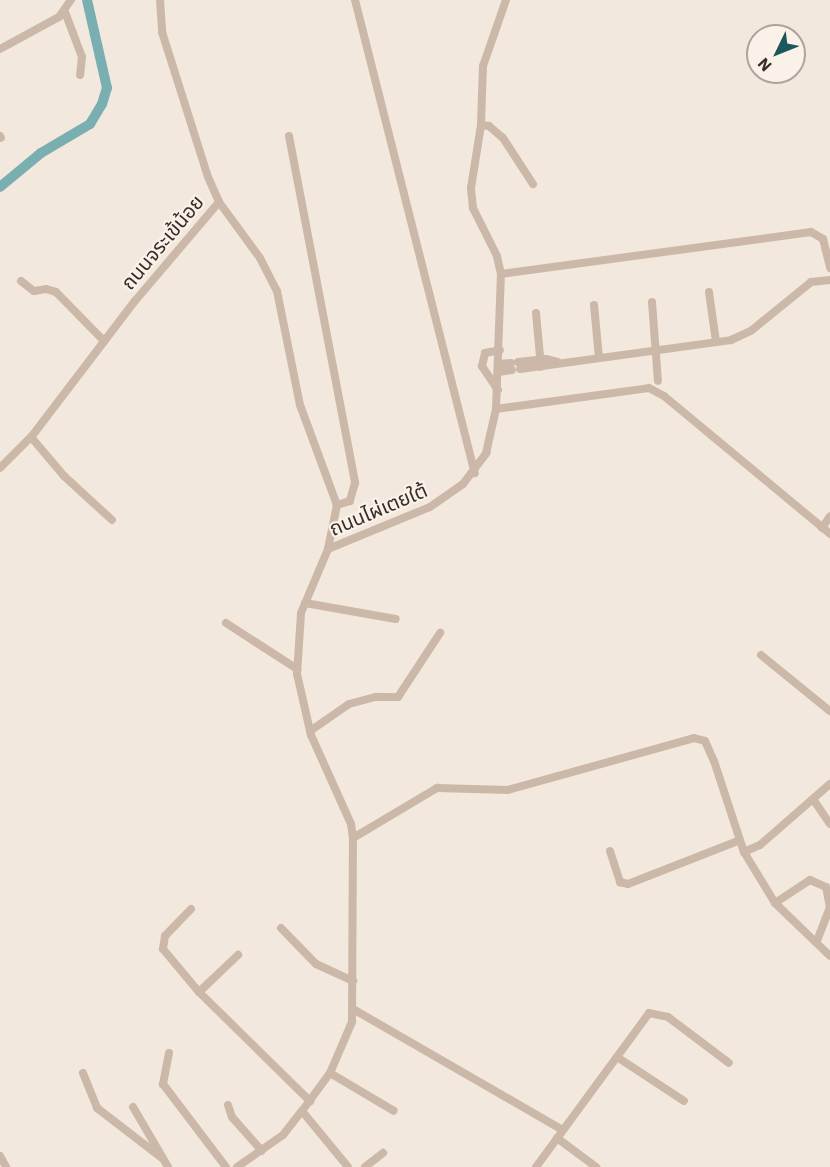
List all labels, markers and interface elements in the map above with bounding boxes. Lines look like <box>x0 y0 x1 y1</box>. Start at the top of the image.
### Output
north arrow <box>746 24 806 84</box>
text: N <box>753 54 776 76</box>
street label: ถนนจระเข้น้อย <box>116 190 208 294</box>
street label: ถนนไผ่เตยใต้ <box>325 478 431 540</box>

